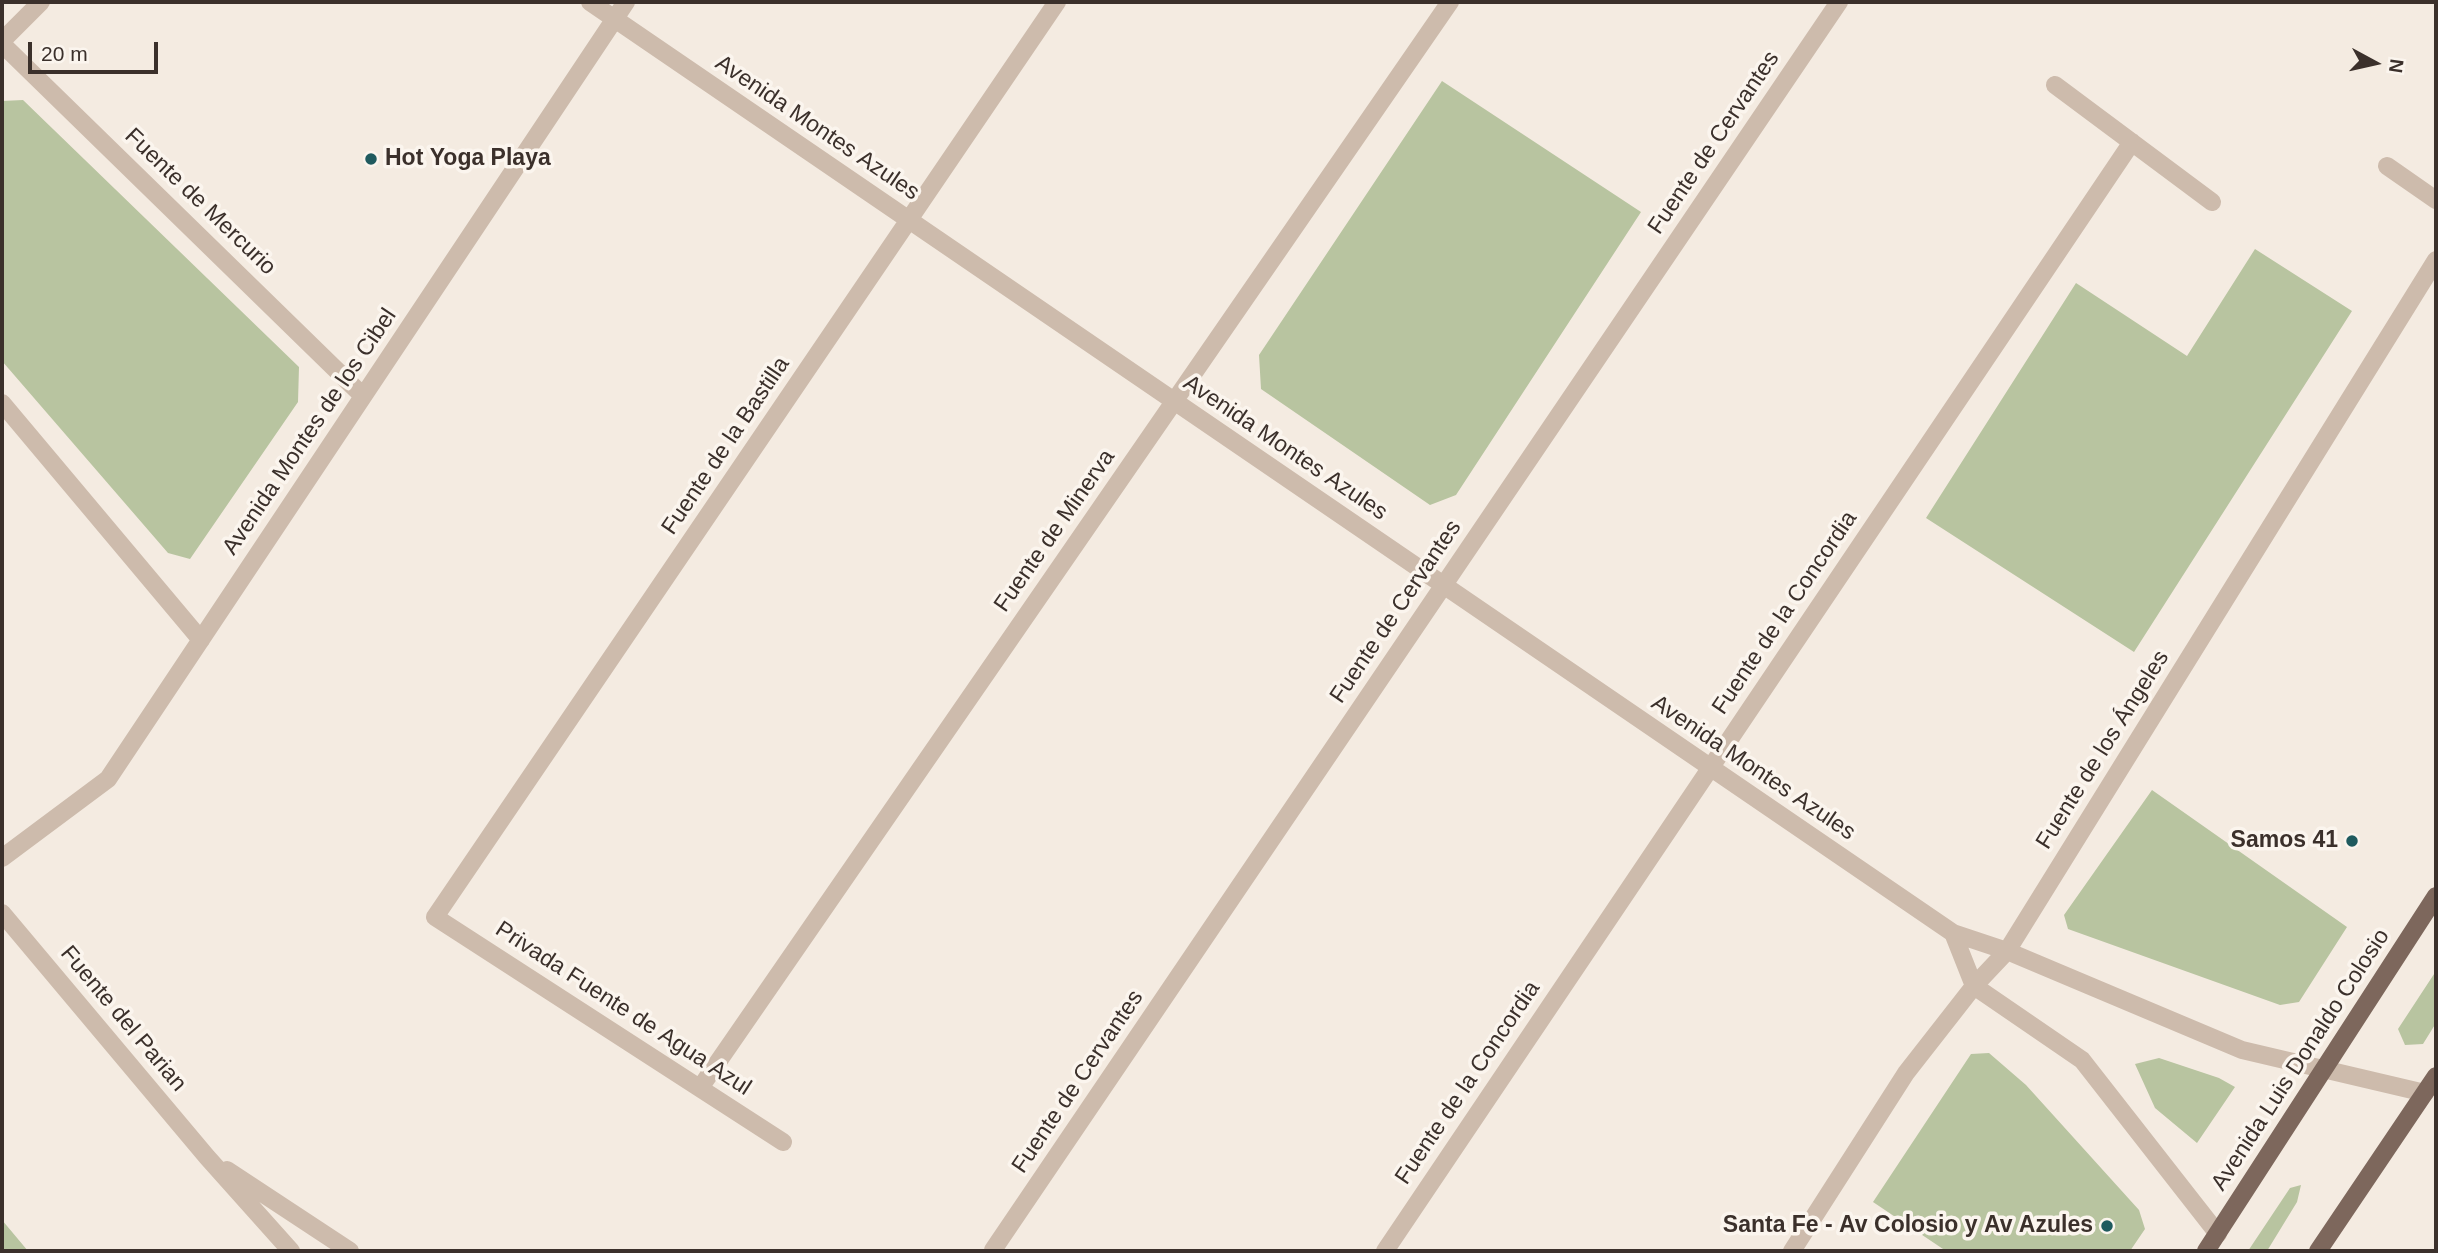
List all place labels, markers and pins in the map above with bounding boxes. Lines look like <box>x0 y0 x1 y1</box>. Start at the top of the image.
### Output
place label: Hot Yoga Playa <box>385 145 551 173</box>
marker: Hot Yoga Playa <box>363 151 379 167</box>
place label: Samos 41 <box>2231 827 2338 855</box>
marker: Samos 41 <box>2344 833 2360 849</box>
place label: Santa Fe - Av Colosio y Av Azules <box>1723 1212 2093 1240</box>
marker: Santa Fe - Av Colosio y Av Azules <box>2099 1218 2115 1234</box>

